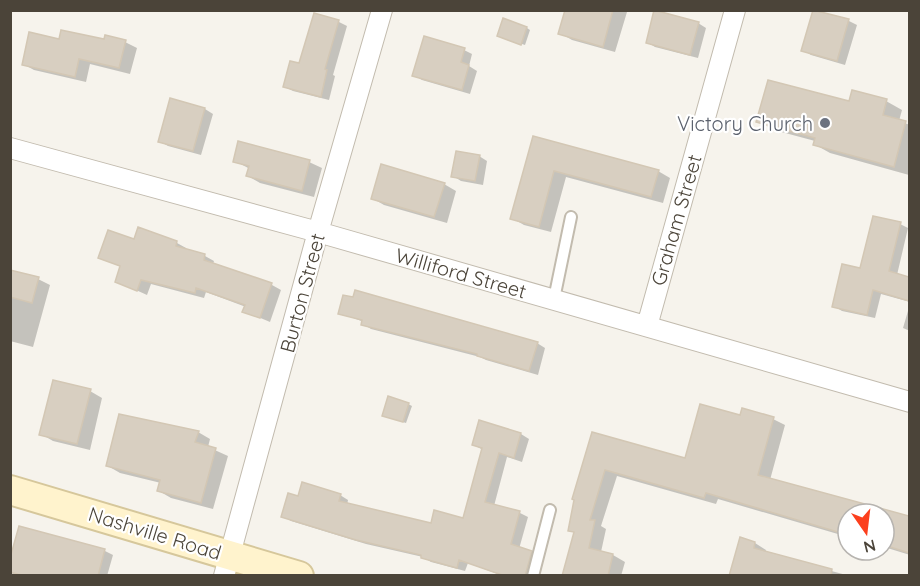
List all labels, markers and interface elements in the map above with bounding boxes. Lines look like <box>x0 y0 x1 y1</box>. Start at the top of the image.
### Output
place label: Victory Church <box>677 111 813 136</box>
marker: Victory Church <box>818 116 832 130</box>
street label: Graham Street <box>645 151 707 288</box>
street label: Burton Street <box>274 230 330 355</box>
street label: Williford Street <box>393 242 530 304</box>
street label: Nashville Road <box>86 501 224 565</box>
north arrow <box>836 502 896 562</box>
text: N <box>862 535 878 558</box>

